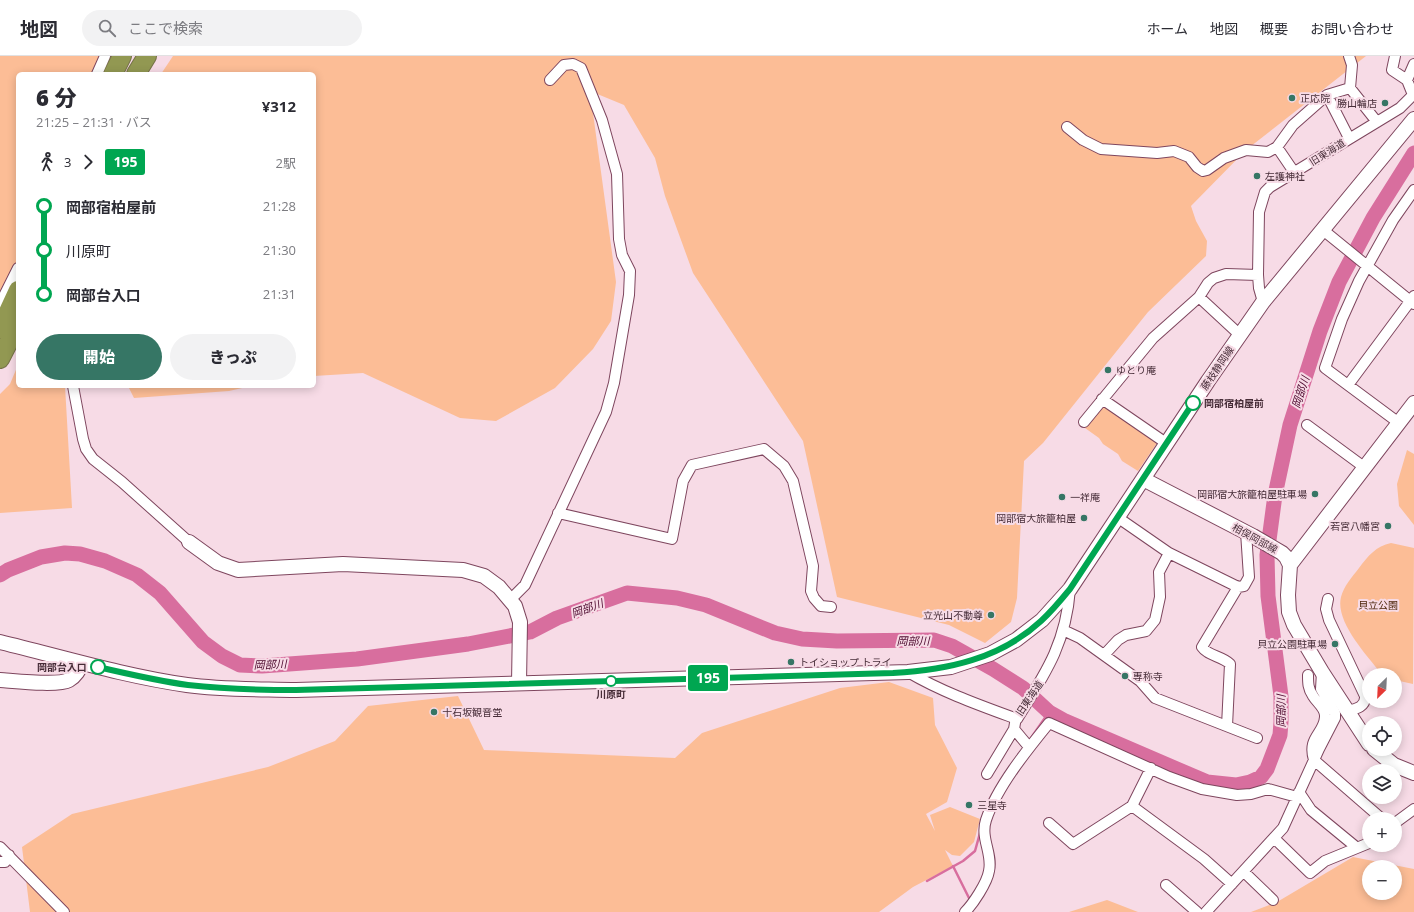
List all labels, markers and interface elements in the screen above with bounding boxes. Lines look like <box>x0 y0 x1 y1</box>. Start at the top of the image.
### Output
search box <box>82 10 362 46</box>
text: 地図 <box>20 16 58 42</box>
icon: search <box>96 17 118 39</box>
text: ここで検索 <box>128 18 203 38</box>
text: ホーム <box>1146 19 1188 38</box>
text: 地図 <box>1210 19 1238 38</box>
text: 概要 <box>1260 19 1288 38</box>
text: お問い合わせ <box>1310 19 1394 38</box>
text: 6 分 <box>36 82 77 112</box>
place label: 正応院 <box>1300 91 1330 105</box>
marker: 正応院 <box>1287 93 1297 103</box>
text: ¥312 <box>262 96 296 116</box>
place label: 勝山輪店 <box>1337 96 1377 110</box>
marker: 勝山輪店 <box>1380 98 1390 108</box>
text: 21:25 – 21:31 · バス <box>36 113 152 131</box>
street label: 旧東海道 <box>1306 135 1348 169</box>
icon: walk <box>36 151 58 173</box>
icon: forward <box>77 151 99 173</box>
text: 195 <box>113 152 137 171</box>
text: 3 <box>64 153 71 171</box>
text: 2駅 <box>276 154 296 172</box>
place label: 左護神社 <box>1265 169 1305 183</box>
marker: 左護神社 <box>1252 171 1262 181</box>
text: 岡部宿柏屋前 <box>66 197 156 217</box>
text: 21:28 <box>263 197 296 215</box>
text: 川原町 <box>66 241 111 261</box>
text: 21:30 <box>263 241 296 259</box>
text: 岡部台入口 <box>66 285 141 305</box>
text: 21:31 <box>263 285 296 303</box>
button: 開始 <box>36 334 162 380</box>
button: きっぷ <box>170 334 296 380</box>
street label: 藤枝静岡線 <box>1197 343 1237 393</box>
place label: ゆとり庵 <box>1116 363 1156 377</box>
marker: ゆとり庵 <box>1103 365 1113 375</box>
water label: 岡部川 <box>1288 373 1313 410</box>
marker: 岡部宿柏屋前 <box>1185 395 1201 411</box>
place label: 岡部宿柏屋前 <box>1204 396 1264 410</box>
place label: 岡部宿大旅籠柏屋駐車場 <box>1197 487 1307 501</box>
marker: 岡部宿大旅籠柏屋駐車場 <box>1310 489 1320 499</box>
place label: 一祥庵 <box>1070 490 1100 504</box>
marker: 一祥庵 <box>1057 492 1067 502</box>
place label: 岡部宿大旅籠柏屋 <box>996 511 1076 525</box>
marker: 岡部宿大旅籠柏屋 <box>1079 513 1089 523</box>
place label: 若宮八幡宮 <box>1330 519 1380 533</box>
street label: 相俣岡部線 <box>1230 520 1280 556</box>
marker: 若宮八幡宮 <box>1383 521 1393 531</box>
water label: 岡部川 <box>569 595 606 621</box>
park label: 貝立公園 <box>1358 598 1398 612</box>
place label: 立光山不動尊 <box>923 608 983 622</box>
marker: 立光山不動尊 <box>986 610 996 620</box>
water label: 岡部川 <box>897 633 930 648</box>
place label: 貝立公園駐車場 <box>1257 637 1327 651</box>
marker: 貝立公園駐車場 <box>1330 639 1340 649</box>
place label: トイショップ トライ <box>799 655 892 669</box>
water label: 岡部川 <box>253 656 288 672</box>
marker: トイショップ トライ <box>786 657 796 667</box>
marker: 岡部台入口 <box>90 659 106 675</box>
place label: 岡部台入口 <box>37 660 87 674</box>
line badge: 195 <box>685 665 731 691</box>
text: 195 <box>696 668 720 687</box>
north arrow <box>1362 668 1402 708</box>
map controls <box>1362 668 1402 900</box>
place label: 専称寺 <box>1133 669 1163 683</box>
marker: 専称寺 <box>1120 671 1130 681</box>
marker: 川原町 <box>605 675 617 687</box>
street label: 旧東海道 <box>1012 678 1046 718</box>
place label: 川原町 <box>596 687 626 701</box>
water label: 岡部川 <box>1273 694 1288 728</box>
place label: 十石坂観音堂 <box>442 705 502 719</box>
marker: 十石坂観音堂 <box>429 707 439 717</box>
button: locate <box>1362 716 1402 756</box>
button: layers <box>1362 764 1402 804</box>
place label: 三星寺 <box>977 798 1007 812</box>
marker: 三星寺 <box>964 800 974 810</box>
button: + <box>1362 812 1402 852</box>
button: − <box>1362 860 1402 900</box>

